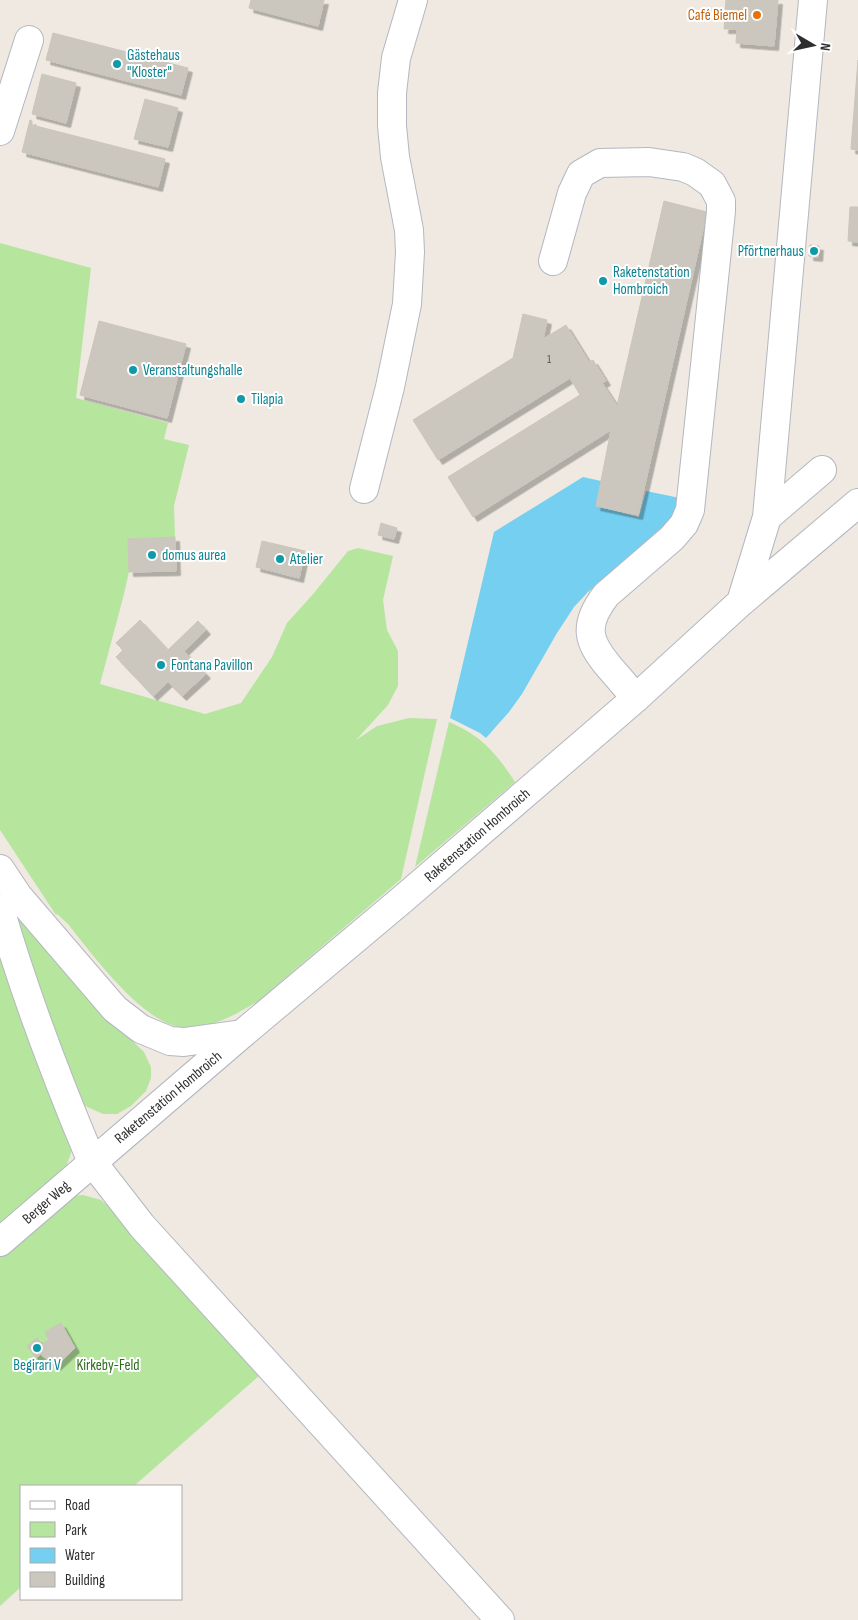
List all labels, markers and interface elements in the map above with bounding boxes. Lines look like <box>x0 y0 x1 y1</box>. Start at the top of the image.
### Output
place label: Café Biemel <box>688 6 747 25</box>
marker: Café Biemel <box>751 9 763 21</box>
north arrow <box>788 20 838 70</box>
text: N <box>816 42 834 52</box>
place label: Gästehaus "Kloster" <box>127 46 180 82</box>
marker: Gästehaus "Kloster" <box>111 58 123 70</box>
place label: Pförtnerhaus <box>738 242 804 261</box>
marker: Pförtnerhaus <box>808 245 820 257</box>
place label: Raketenstation Hombroich <box>613 263 690 299</box>
marker: Raketenstation Hombroich <box>597 275 609 287</box>
house number: 1 <box>547 352 552 367</box>
place label: Veranstaltungshalle <box>143 361 242 380</box>
marker: Veranstaltungshalle <box>127 364 139 376</box>
place label: Tilapia <box>251 390 283 409</box>
marker: Tilapia <box>235 393 247 405</box>
place label: domus aurea <box>162 546 226 565</box>
marker: domus aurea <box>146 549 158 561</box>
place label: Atelier <box>289 550 324 569</box>
marker: Atelier <box>274 553 286 565</box>
place label: Fontana Pavillon <box>171 656 253 675</box>
marker: Fontana Pavillon <box>155 659 167 671</box>
street label: Raketenstation Hombroich <box>420 784 534 887</box>
street label: Raketenstation Hombroich <box>111 1047 226 1148</box>
street label: Berger Weg <box>19 1177 74 1228</box>
marker: Begirari V <box>31 1342 43 1354</box>
place label: Begirari V <box>13 1356 61 1375</box>
park label: Kirkeby-Feld <box>76 1356 140 1375</box>
legend <box>20 1485 182 1600</box>
text: Road <box>65 1496 90 1515</box>
text: Park <box>65 1521 87 1540</box>
text: Water <box>65 1546 96 1565</box>
text: Building <box>65 1571 105 1590</box>

